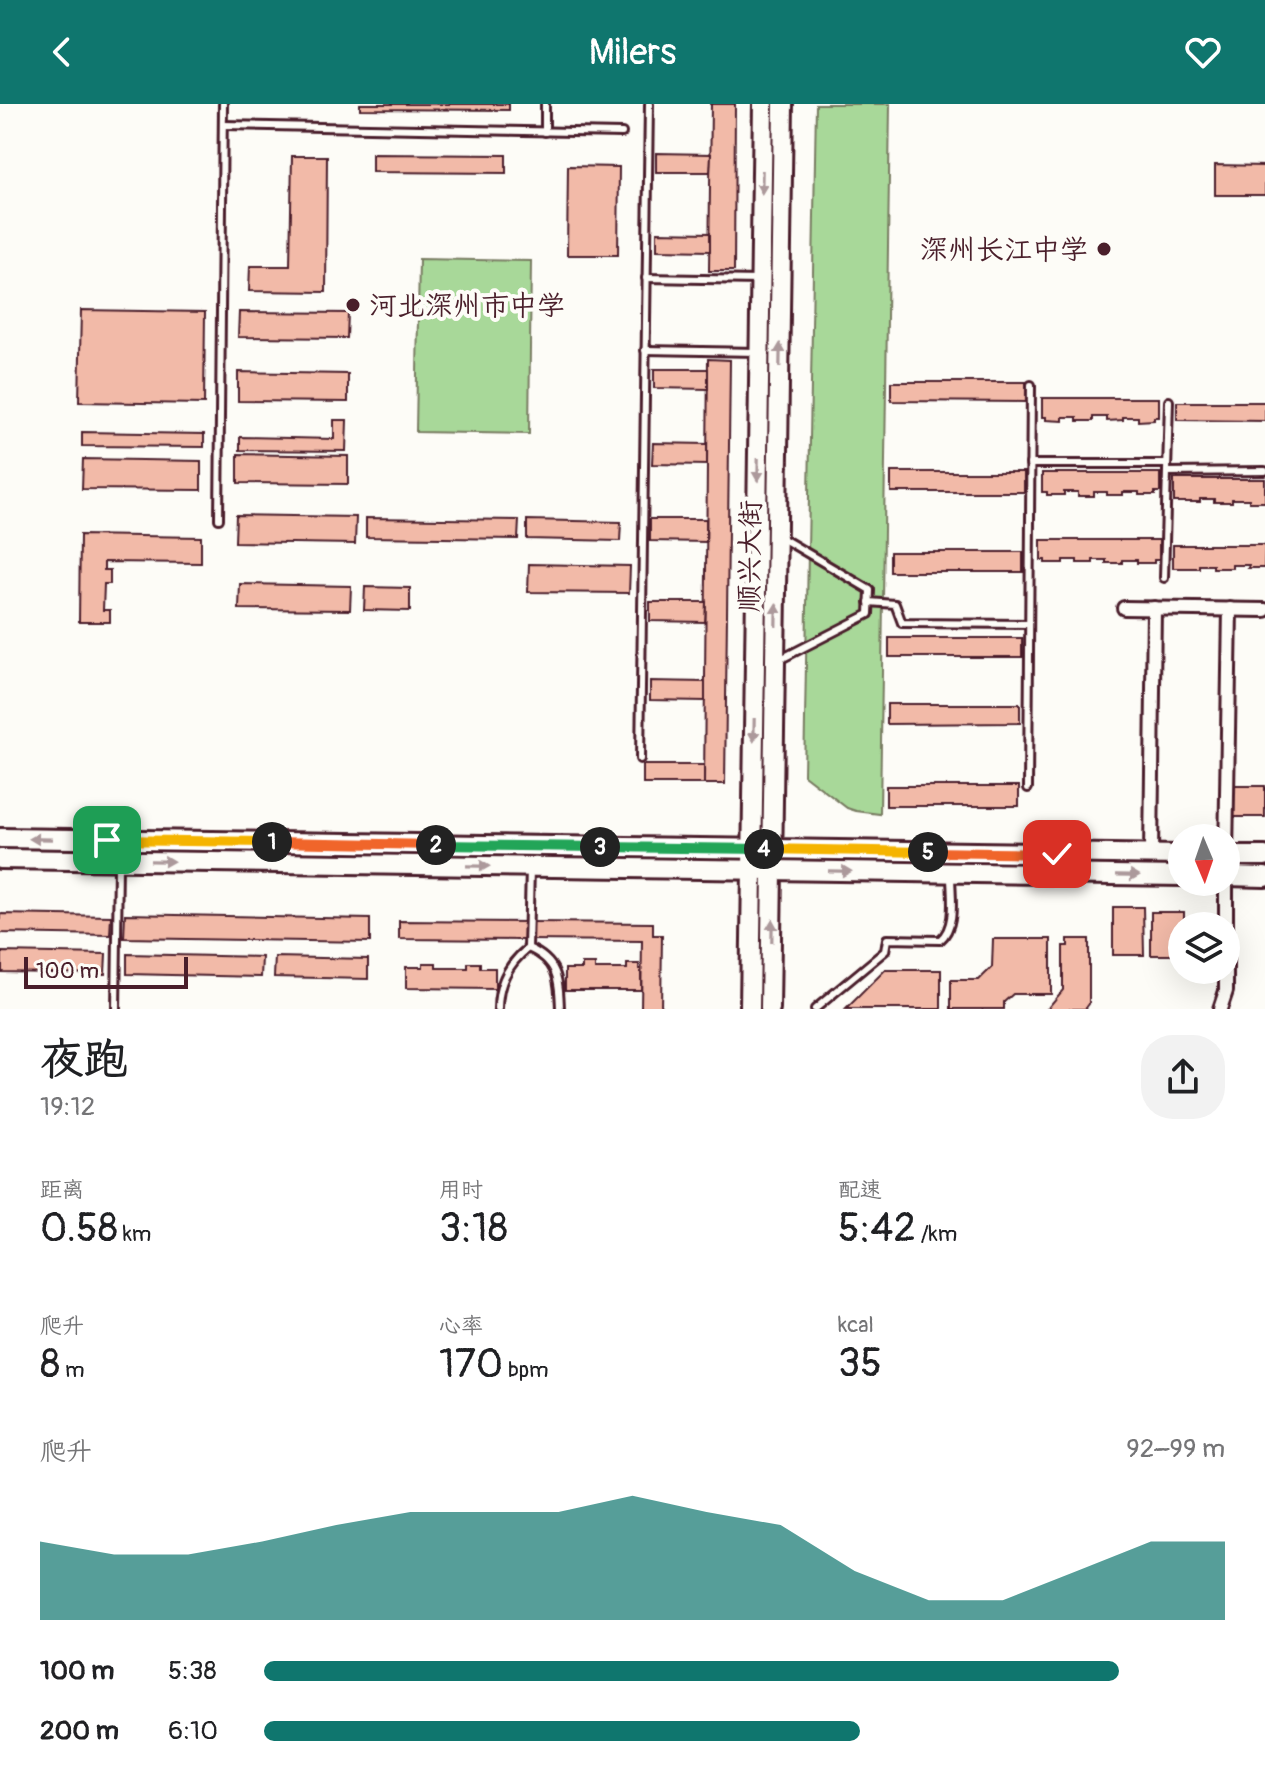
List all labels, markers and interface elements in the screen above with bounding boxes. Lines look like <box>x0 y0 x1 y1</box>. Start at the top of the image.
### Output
icon: back <box>40 30 84 74</box>
text: Milers <box>589 30 676 75</box>
icon: heart <box>1181 30 1225 74</box>
one-way arrow <box>756 170 768 195</box>
place label: 深州长江中学 <box>920 233 1088 268</box>
marker: 深州长江中学 <box>1095 240 1113 258</box>
place label: 河北深州市中学 <box>369 289 565 324</box>
marker: 河北深州市中学 <box>344 296 362 314</box>
one-way arrow <box>773 342 786 367</box>
one-way arrow <box>752 458 764 483</box>
street label: 顺兴大街 <box>732 500 769 612</box>
one-way arrow <box>770 602 782 627</box>
one-way arrow <box>748 718 760 743</box>
pin <box>73 806 141 874</box>
icon: arrive <box>85 818 129 862</box>
pin <box>1023 820 1091 888</box>
pin: 1 <box>252 822 292 862</box>
north arrow <box>1168 824 1240 896</box>
map controls <box>1168 824 1240 984</box>
pin: 2 <box>416 825 456 865</box>
pin: 3 <box>580 827 620 867</box>
text: 1 <box>268 828 276 856</box>
pin: 4 <box>744 829 784 869</box>
text: 2 <box>430 831 442 859</box>
pin: 5 <box>908 832 948 872</box>
icon: check <box>1035 832 1079 876</box>
one-way arrow <box>28 833 53 845</box>
text: 3 <box>594 833 606 861</box>
text: 4 <box>758 835 770 863</box>
text: 5 <box>922 838 934 866</box>
one-way arrow <box>150 855 175 867</box>
one-way arrow <box>466 859 491 872</box>
one-way arrow <box>828 865 853 877</box>
one-way arrow <box>1116 869 1141 881</box>
button: layers <box>1168 912 1240 984</box>
one-way arrow <box>765 918 778 943</box>
scale bar <box>24 953 188 989</box>
text: 100 m <box>36 957 99 985</box>
text: 夜跑 <box>40 1033 128 1088</box>
button: share <box>1141 1035 1225 1119</box>
text: 19:12 <box>40 1091 95 1123</box>
text: 距离 <box>40 1176 84 1204</box>
text: 用时 <box>439 1176 483 1204</box>
text: 配速 <box>838 1176 882 1204</box>
text: 0.58 <box>40 1204 118 1253</box>
text: 3:18 <box>439 1204 508 1253</box>
text: 5:42 <box>838 1204 916 1253</box>
text: km <box>118 1220 151 1248</box>
text: /km <box>916 1220 957 1248</box>
text: kcal <box>838 1311 874 1339</box>
text: 爬升 <box>40 1312 84 1340</box>
text: 心率 <box>439 1312 483 1340</box>
text: 35 <box>838 1339 882 1388</box>
text: 8 <box>40 1340 60 1389</box>
text: 170 <box>439 1340 503 1389</box>
text: m <box>60 1356 84 1384</box>
text: bpm <box>503 1356 549 1384</box>
text: 92–99 m <box>1126 1433 1225 1465</box>
text: 爬升 <box>40 1436 92 1468</box>
text: 100 m <box>40 1655 114 1687</box>
text: 5:38 <box>168 1655 217 1687</box>
text: 200 m <box>40 1715 119 1747</box>
text: 6:10 <box>168 1715 218 1747</box>

